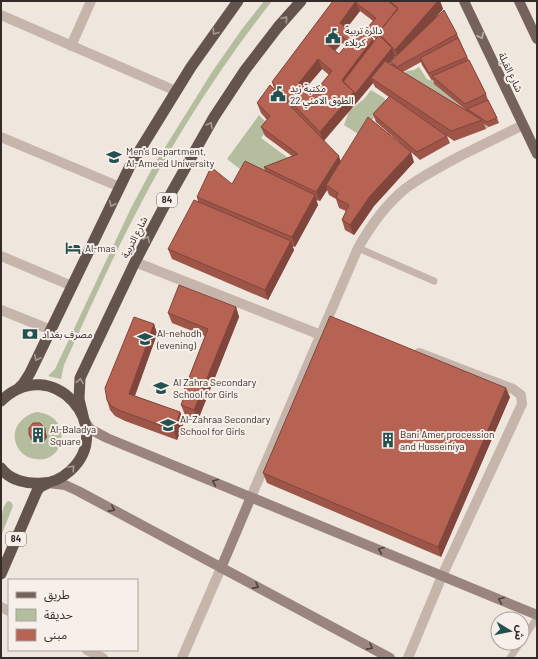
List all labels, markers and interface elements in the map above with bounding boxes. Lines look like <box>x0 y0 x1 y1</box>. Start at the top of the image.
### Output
one-way arrow <box>281 16 288 24</box>
place label: دائرة تربية كربلاء <box>345 24 383 49</box>
public building icon: دائرة تربية كربلاء <box>324 27 342 45</box>
one-way arrow <box>213 28 220 35</box>
one-way arrow <box>476 32 484 39</box>
street label: شارع القبلة <box>494 50 526 95</box>
place label: مكتبة زيد الطوق الامني 22 <box>290 82 354 108</box>
public building icon: مكتبة زيد الطوق الامني 22 <box>269 85 287 103</box>
one-way arrow <box>205 122 212 129</box>
place label: Men's Department, Al-Ameed University <box>126 145 215 169</box>
school or university icon: Men's Department, Al-Ameed University <box>105 148 123 166</box>
road number: 84 <box>157 193 177 207</box>
one-way arrow <box>109 199 117 207</box>
street label: شارع التربية <box>118 214 151 261</box>
one-way arrow <box>142 235 150 243</box>
hotel icon: Al-mas <box>64 239 82 257</box>
place label: Al-mas <box>85 242 116 254</box>
bank icon: مصرف بغداد <box>21 325 39 343</box>
place label: Al-nehodh (evening) <box>156 327 202 351</box>
place label: مصرف بغداد <box>42 328 93 341</box>
school or university icon: Al-nehodh (evening) <box>136 330 154 348</box>
one-way arrow <box>34 354 42 362</box>
place label: Al Zahra Secondary School for Girls <box>173 376 257 400</box>
one-way arrow <box>75 378 84 385</box>
school or university icon: Al Zahra Secondary School for Girls <box>152 379 170 397</box>
place label: Al-Zahraa Secondary School for Girls <box>180 413 271 437</box>
school or university icon: Al-Zahraa Secondary School for Girls <box>159 416 177 434</box>
place label: Al-Baladya Square <box>50 423 96 447</box>
building icon: Al-Baladya Square <box>29 426 47 444</box>
place label: Bani Amer procession and Husseiniya <box>400 428 494 452</box>
building icon: Bani Amer procession and Husseiniya <box>379 431 397 449</box>
one-way arrow <box>68 465 75 473</box>
one-way arrow <box>211 479 218 487</box>
one-way arrow <box>108 504 115 512</box>
road number: 84 <box>6 532 26 546</box>
one-way arrow <box>377 547 384 555</box>
legend <box>8 579 138 651</box>
one-way arrow <box>252 581 259 589</box>
text: طريق <box>44 587 70 603</box>
one-way arrow <box>497 596 504 604</box>
text: حديقة <box>44 607 73 622</box>
north arrow <box>490 611 530 651</box>
text: ش <box>512 624 528 641</box>
text: مبنى <box>44 627 67 642</box>
one-way arrow <box>366 643 374 650</box>

